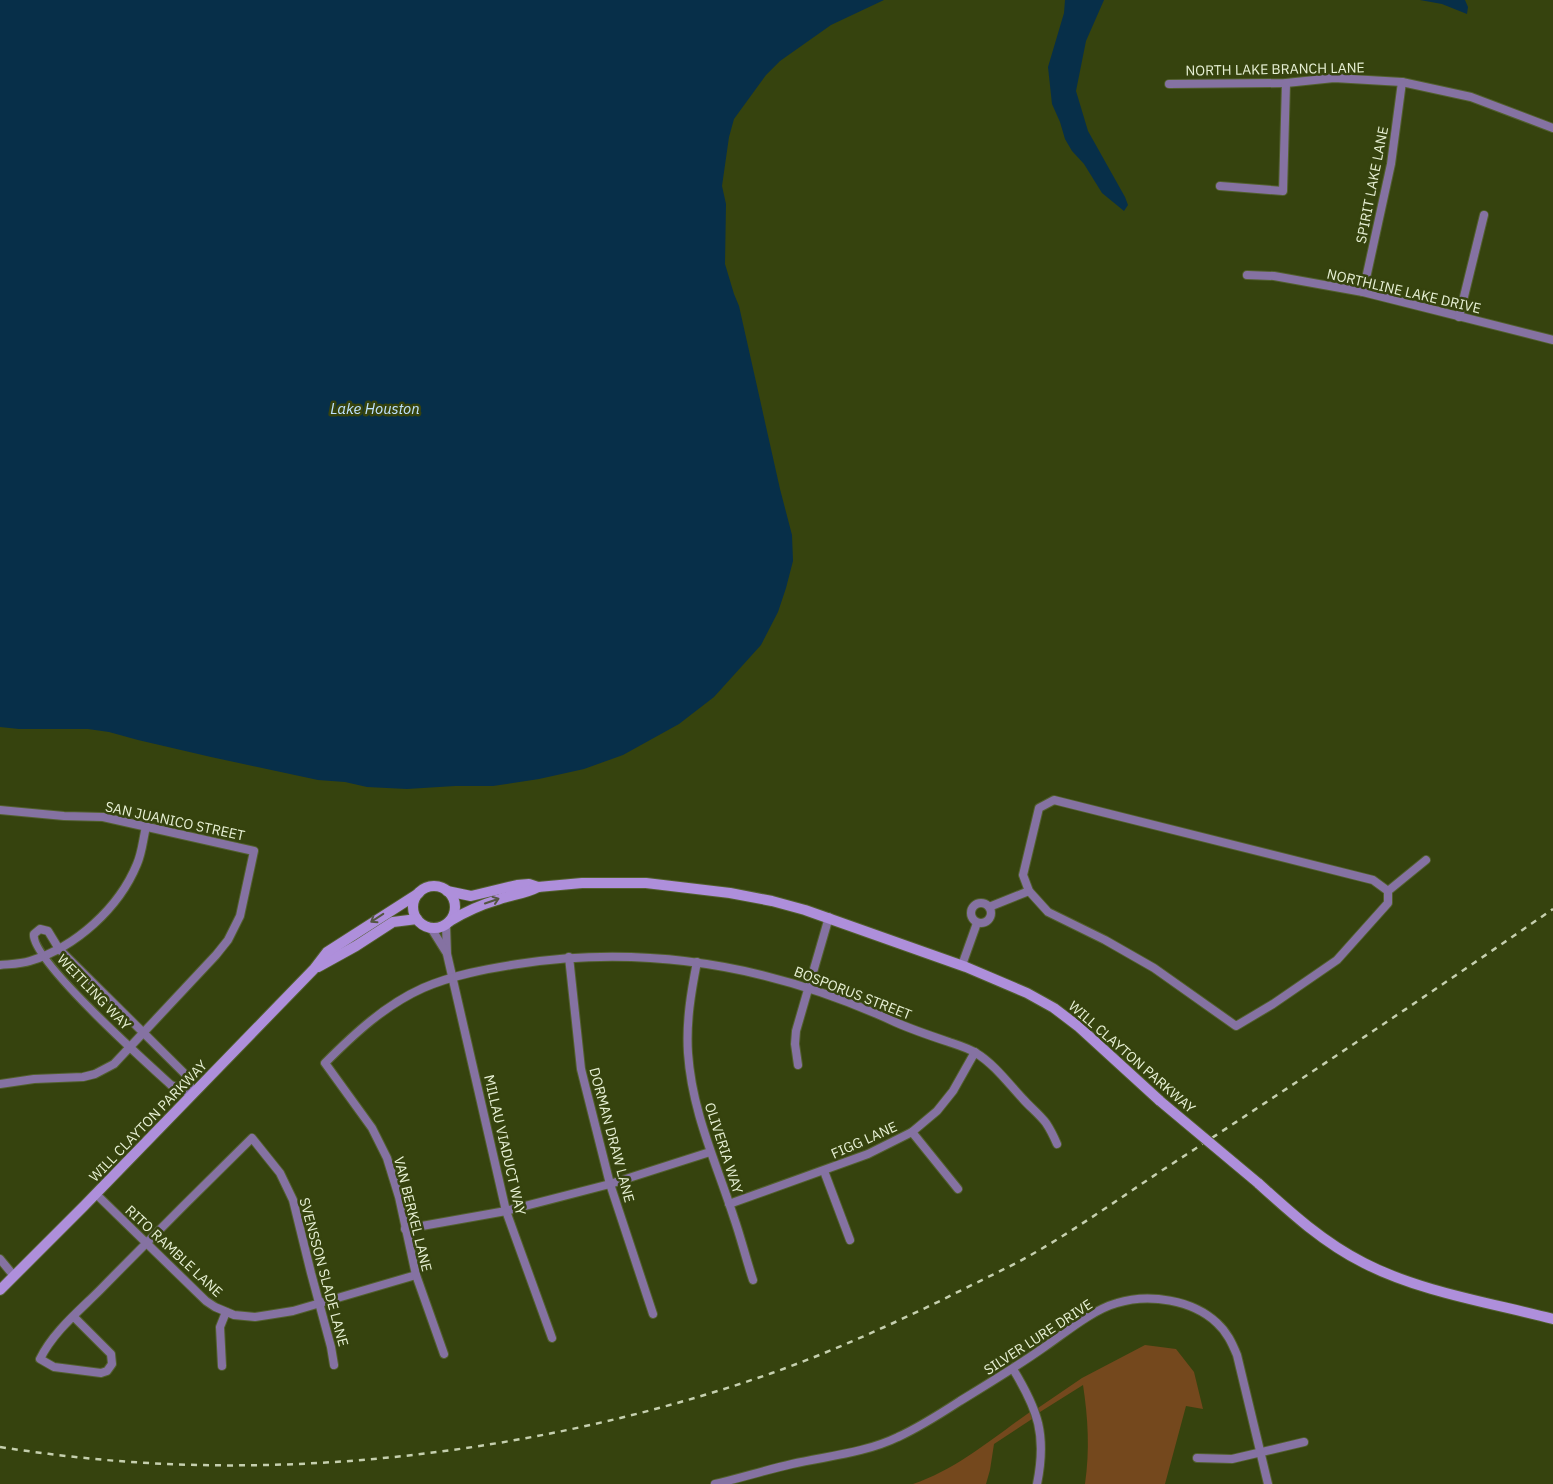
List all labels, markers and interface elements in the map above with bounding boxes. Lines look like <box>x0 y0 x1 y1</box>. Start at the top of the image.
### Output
street label: NORTH LAKE BRANCH LANE <box>1185 58 1365 80</box>
street label: SPIRIT LAKE LANE <box>1352 125 1392 245</box>
street label: NORTHLINE LAKE DRIVE <box>1325 265 1483 317</box>
water label: Lake Houston <box>330 399 420 418</box>
street label: SAN JUANICO STREET <box>104 797 246 845</box>
one-way arrow <box>484 896 500 905</box>
one-way arrow <box>371 914 385 924</box>
street label: WEITLING WAY <box>53 950 135 1034</box>
street label: BOSPORUS STREET <box>792 962 914 1024</box>
street label: WILL CLAYTON PARKWAY <box>1065 997 1200 1117</box>
street label: WILL CLAYTON PARKWAY <box>85 1056 211 1186</box>
street label: DORMAN DRAW LANE <box>585 1065 639 1205</box>
street label: MILLAU VIADUCT WAY <box>480 1073 530 1218</box>
street label: OLIVERIA WAY <box>701 1100 747 1197</box>
street label: FIGG LANE <box>828 1117 900 1163</box>
street label: VAN BERKEL LANE <box>390 1155 436 1273</box>
street label: SVENSSON SLADE LANE <box>295 1196 353 1348</box>
street label: RITO RAMBLE LANE <box>122 1201 226 1301</box>
street label: SILVER LURE DRIVE <box>980 1295 1096 1379</box>

